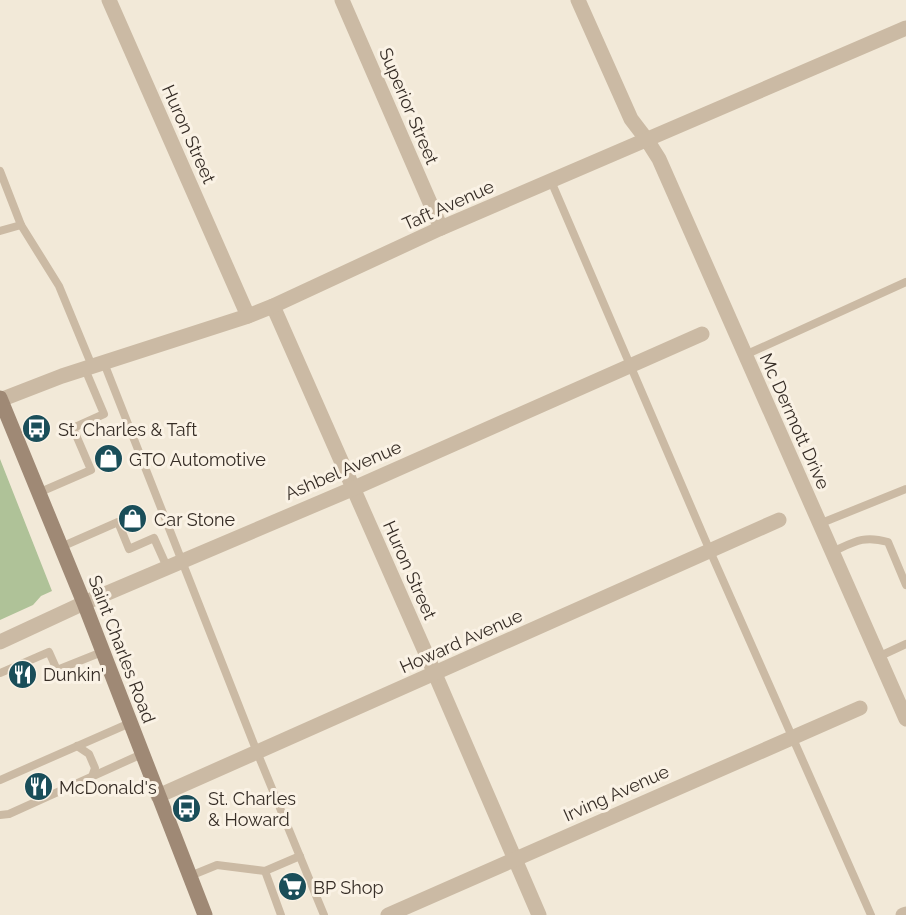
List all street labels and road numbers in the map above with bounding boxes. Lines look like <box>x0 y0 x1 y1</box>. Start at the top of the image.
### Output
street label: Superior Street <box>375 45 443 167</box>
street label: Huron Street <box>158 81 220 187</box>
street label: Taft Avenue <box>399 175 497 235</box>
street label: Mc Dermott Drive <box>756 350 835 493</box>
street label: Ashbel Avenue <box>282 436 405 504</box>
street label: Huron Street <box>379 517 441 623</box>
street label: Saint Charles Road <box>84 572 160 726</box>
street label: Howard Avenue <box>396 604 526 677</box>
street label: Irving Avenue <box>560 760 672 826</box>

